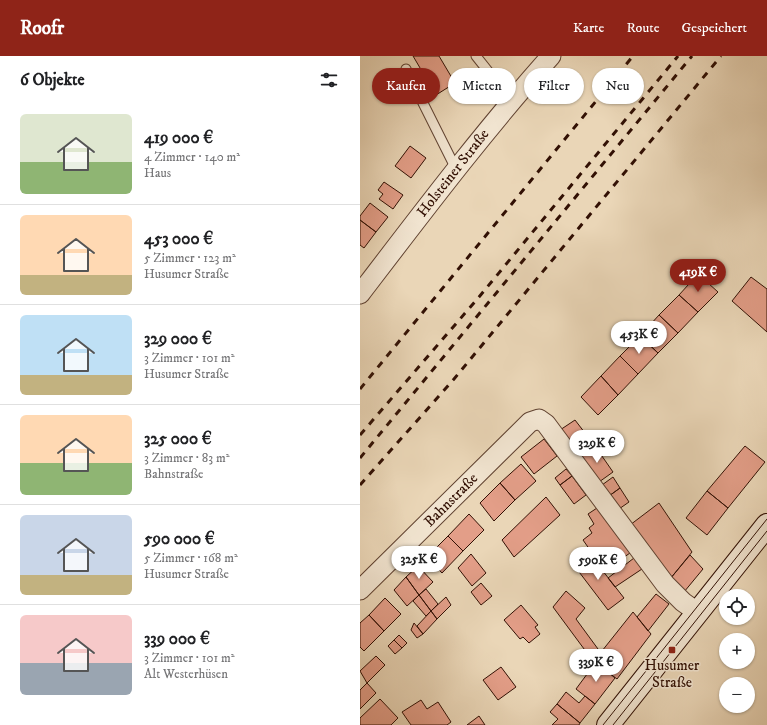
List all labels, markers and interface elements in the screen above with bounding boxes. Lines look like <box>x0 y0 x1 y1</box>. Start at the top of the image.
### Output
text: Roofr <box>20 17 64 40</box>
text: Karte <box>573 19 604 37</box>
text: Route <box>626 19 659 37</box>
text: Gespeichert <box>681 19 747 37</box>
chip: Kaufen <box>372 68 440 104</box>
chip: Mieten <box>448 68 516 104</box>
chip: Filter <box>524 68 584 104</box>
chip: Neu <box>592 68 644 104</box>
text: 6 Objekte <box>20 69 84 91</box>
icon: filters <box>318 69 340 91</box>
street label: Holsteiner Straße <box>413 125 493 221</box>
text: 419 000 € <box>144 127 213 149</box>
icon: home <box>52 130 100 178</box>
text: 4 Zimmer · 140 m² <box>144 149 240 165</box>
text: Haus <box>144 165 171 181</box>
text: 453 000 € <box>144 228 213 250</box>
icon: home <box>52 231 100 279</box>
text: 5 Zimmer · 123 m² <box>144 250 236 266</box>
pin: 419K € <box>665 259 731 293</box>
text: 419K € <box>679 264 717 280</box>
text: Husumer Straße <box>144 266 229 282</box>
pin: 453K € <box>606 321 672 355</box>
text: 453K € <box>620 326 658 342</box>
text: 329 000 € <box>144 328 212 350</box>
icon: home <box>52 331 100 379</box>
text: 3 Zimmer · 101 m² <box>144 350 235 366</box>
text: Husumer Straße <box>144 366 229 382</box>
text: 325 000 € <box>144 428 212 450</box>
pin: 329K € <box>564 430 630 464</box>
icon: home <box>52 431 100 479</box>
text: 329K € <box>578 435 616 451</box>
text: 3 Zimmer · 83 m² <box>144 450 229 466</box>
text: Bahnstraße <box>144 466 203 482</box>
street label: Bahnstraße <box>420 469 482 531</box>
text: 590 000 € <box>144 528 215 550</box>
icon: home <box>52 531 100 579</box>
pin: 325K € <box>386 546 452 580</box>
pin: 590K € <box>565 547 631 581</box>
text: 5 Zimmer · 168 m² <box>144 550 238 566</box>
text: 325K € <box>400 551 438 567</box>
text: 590K € <box>578 552 618 568</box>
text: Husumer Straße <box>144 566 229 582</box>
map controls <box>719 589 755 713</box>
button: locate <box>719 589 755 625</box>
text: 339 000 € <box>144 628 210 650</box>
icon: home <box>52 631 100 679</box>
button: + <box>719 633 755 669</box>
marker: Husumer Straße <box>667 645 677 655</box>
pin: 339K € <box>563 649 629 683</box>
text: 3 Zimmer · 101 m² <box>144 650 235 666</box>
text: 339K € <box>578 654 614 670</box>
place label: Husumer Straße <box>645 656 700 692</box>
text: Alt Westerhüsen <box>144 666 228 682</box>
button: − <box>719 677 755 713</box>

